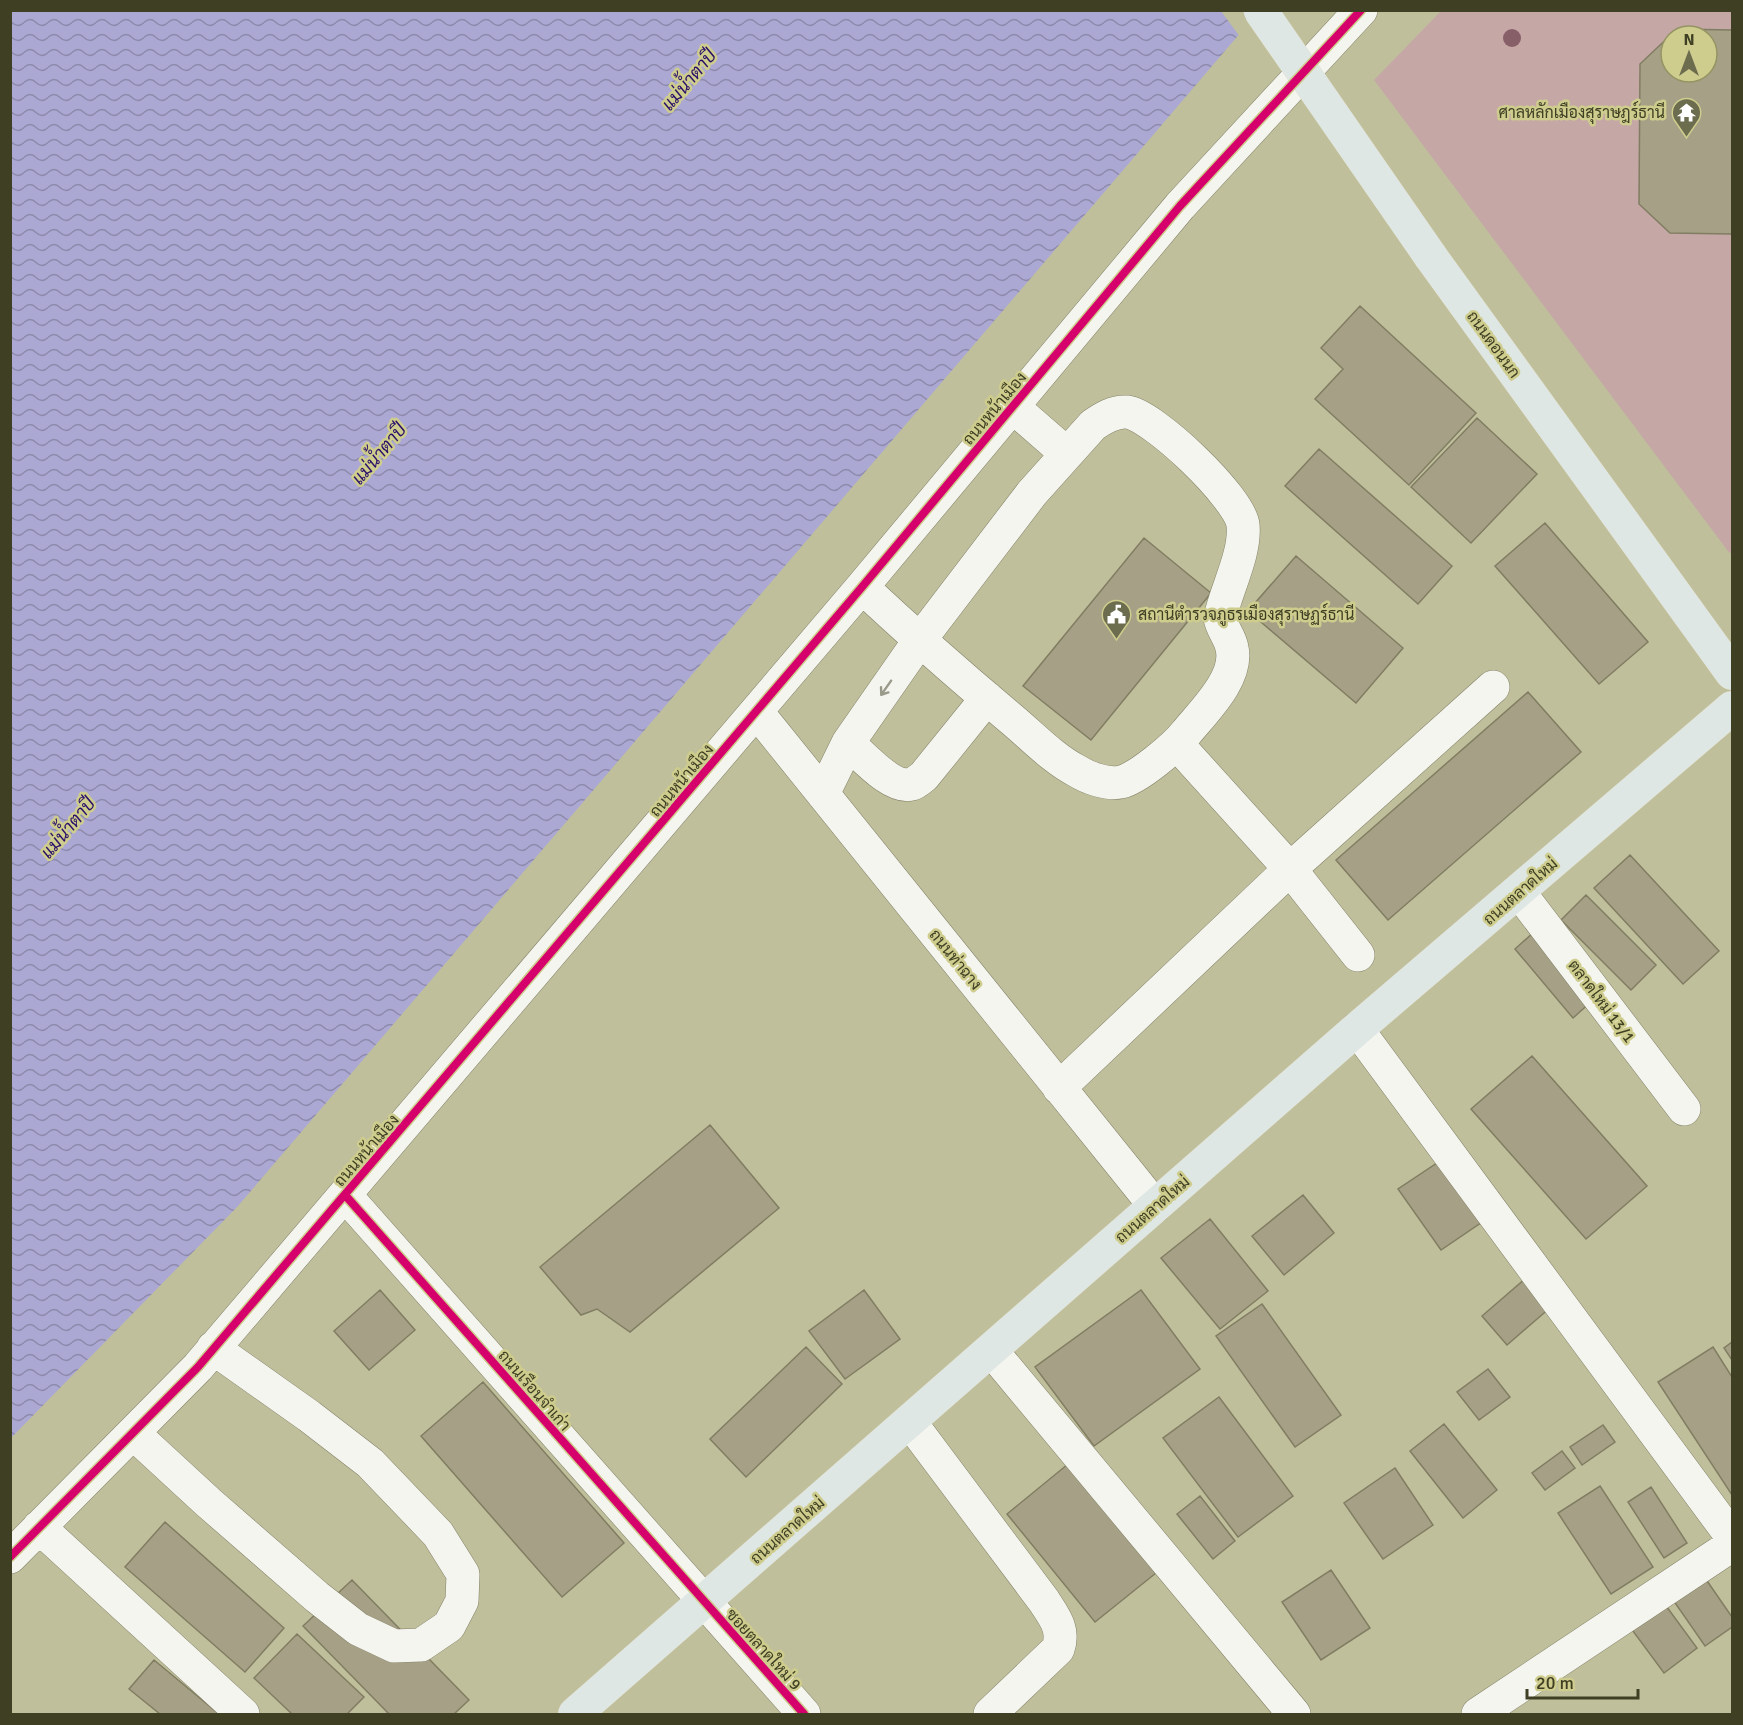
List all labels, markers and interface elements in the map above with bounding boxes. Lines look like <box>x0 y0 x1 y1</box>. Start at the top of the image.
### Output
north arrow <box>1659 24 1719 84</box>
text: N <box>1683 30 1695 50</box>
water label: แม่น้ำตาปี <box>653 41 722 115</box>
temple icon: ศาลหลักเมืองสุราษฎร์ธานี <box>1670 96 1702 138</box>
place label: ศาลหลักเมืองสุราษฎร์ธานี <box>1498 100 1665 124</box>
street label: ถนนดอนนก <box>1462 307 1524 382</box>
street label: ถนนหน้าเมือง <box>958 367 1031 449</box>
water label: แม่น้ำตาปี <box>343 415 412 489</box>
public building icon: สถานีตำรวจภูธรเมืองสุราษฏร์ธานี <box>1101 598 1133 640</box>
place label: สถานีตำรวจภูธรเมืองสุราษฏร์ธานี <box>1138 602 1354 626</box>
one-way arrow <box>880 680 892 696</box>
street label: ถนนหน้าเมือง <box>645 739 718 821</box>
water label: แม่น้ำตาปี <box>32 789 101 863</box>
street label: ถนนตลาดใหม่ <box>1478 853 1562 929</box>
street label: ถนนท่าฉาง <box>925 925 986 994</box>
street label: ตลาดใหม่ 13/1 <box>1564 955 1640 1047</box>
street label: ถนนหน้าเมือง <box>329 1110 404 1191</box>
street label: ถนนตลาดใหม่ <box>1110 1171 1194 1247</box>
street label: ถนนเรือนจำเก่า <box>494 1345 576 1435</box>
street label: ถนนตลาดใหม่ <box>745 1492 829 1568</box>
street label: ซอยตลาดใหม่ 9 <box>721 1603 807 1695</box>
scale bar <box>1527 1662 1638 1700</box>
text: 20 m <box>1536 1672 1574 1694</box>

